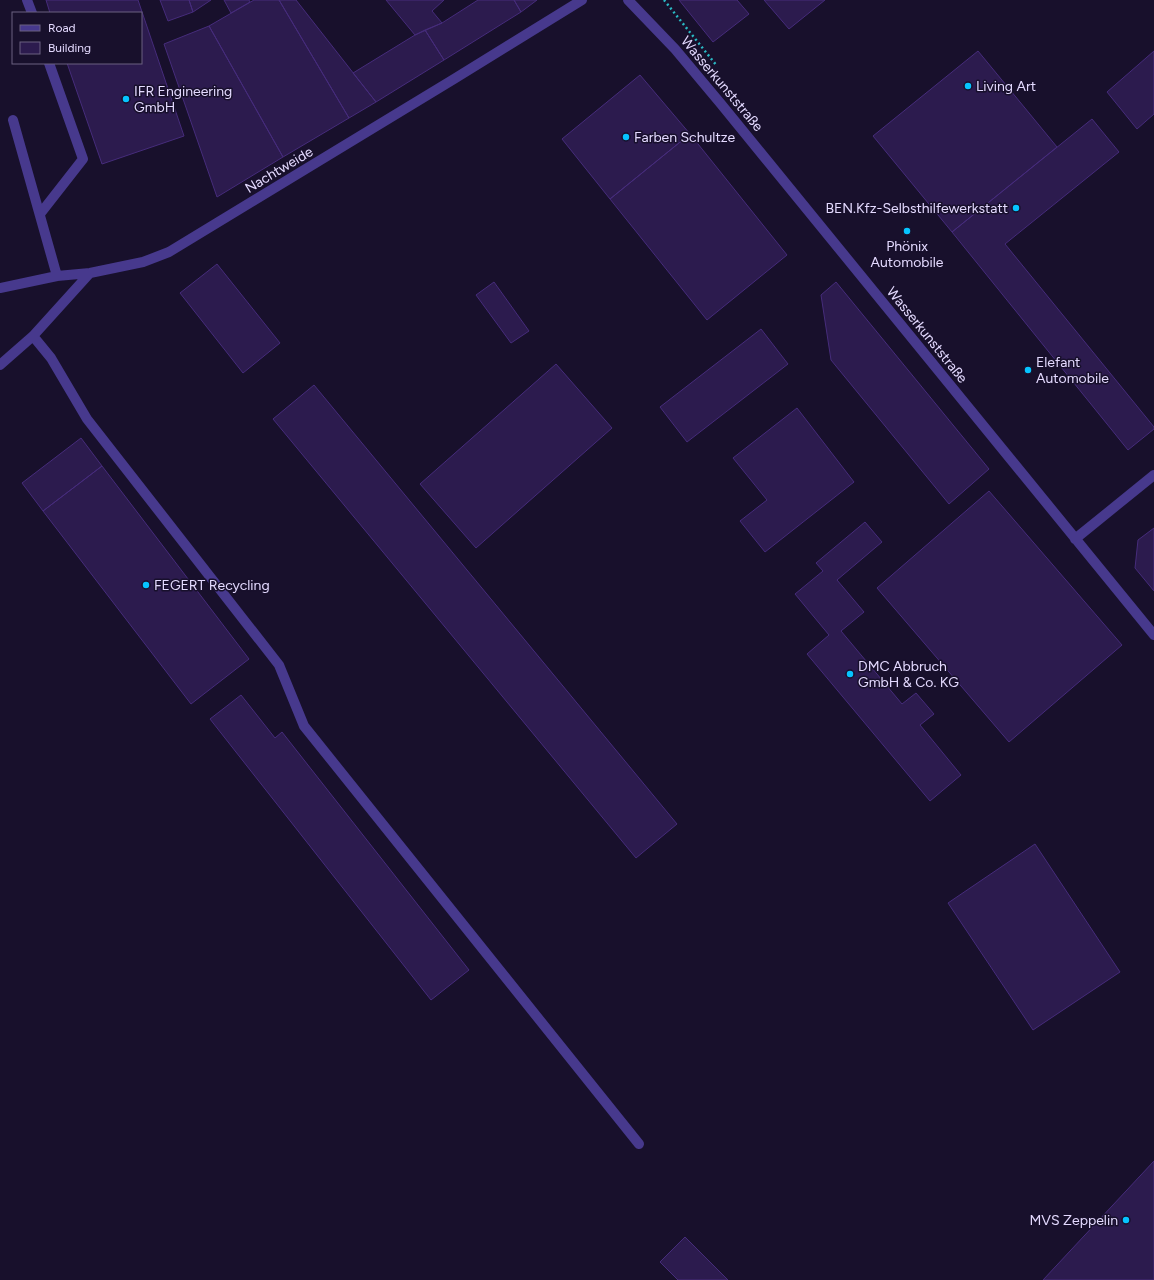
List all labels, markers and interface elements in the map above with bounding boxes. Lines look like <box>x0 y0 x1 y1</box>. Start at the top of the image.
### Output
legend <box>12 12 142 64</box>
text: Road <box>48 21 76 35</box>
street label: Wasserkunststraße <box>677 33 767 135</box>
text: Building <box>48 41 91 55</box>
place label: Living Art <box>976 78 1036 95</box>
marker: Living Art <box>963 81 973 91</box>
place label: IFR Engineering GmbH <box>134 83 232 116</box>
marker: IFR Engineering GmbH <box>121 94 131 104</box>
place label: Farben Schultze <box>634 129 736 146</box>
marker: Farben Schultze <box>621 132 631 142</box>
street label: Nachtweide <box>242 143 316 197</box>
place label: BEN.Kfz-Selbsthilfewerkstatt <box>825 200 1008 217</box>
marker: BEN.Kfz-Selbsthilfewerkstatt <box>1011 203 1021 213</box>
marker: Phönix Automobile <box>902 226 912 236</box>
place label: Phönix Automobile <box>871 238 944 271</box>
street label: Wasserkunststraße <box>883 283 971 387</box>
place label: Elefant Automobile <box>1036 354 1109 387</box>
marker: Elefant Automobile <box>1023 365 1033 375</box>
place label: FEGERT Recycling <box>154 577 270 594</box>
marker: FEGERT Recycling <box>141 580 151 590</box>
place label: DMC Abbruch GmbH & Co. KG <box>858 658 959 691</box>
marker: DMC Abbruch GmbH & Co. KG <box>845 669 855 679</box>
place label: MVS Zeppelin <box>1029 1212 1118 1229</box>
marker: MVS Zeppelin <box>1121 1215 1131 1225</box>

